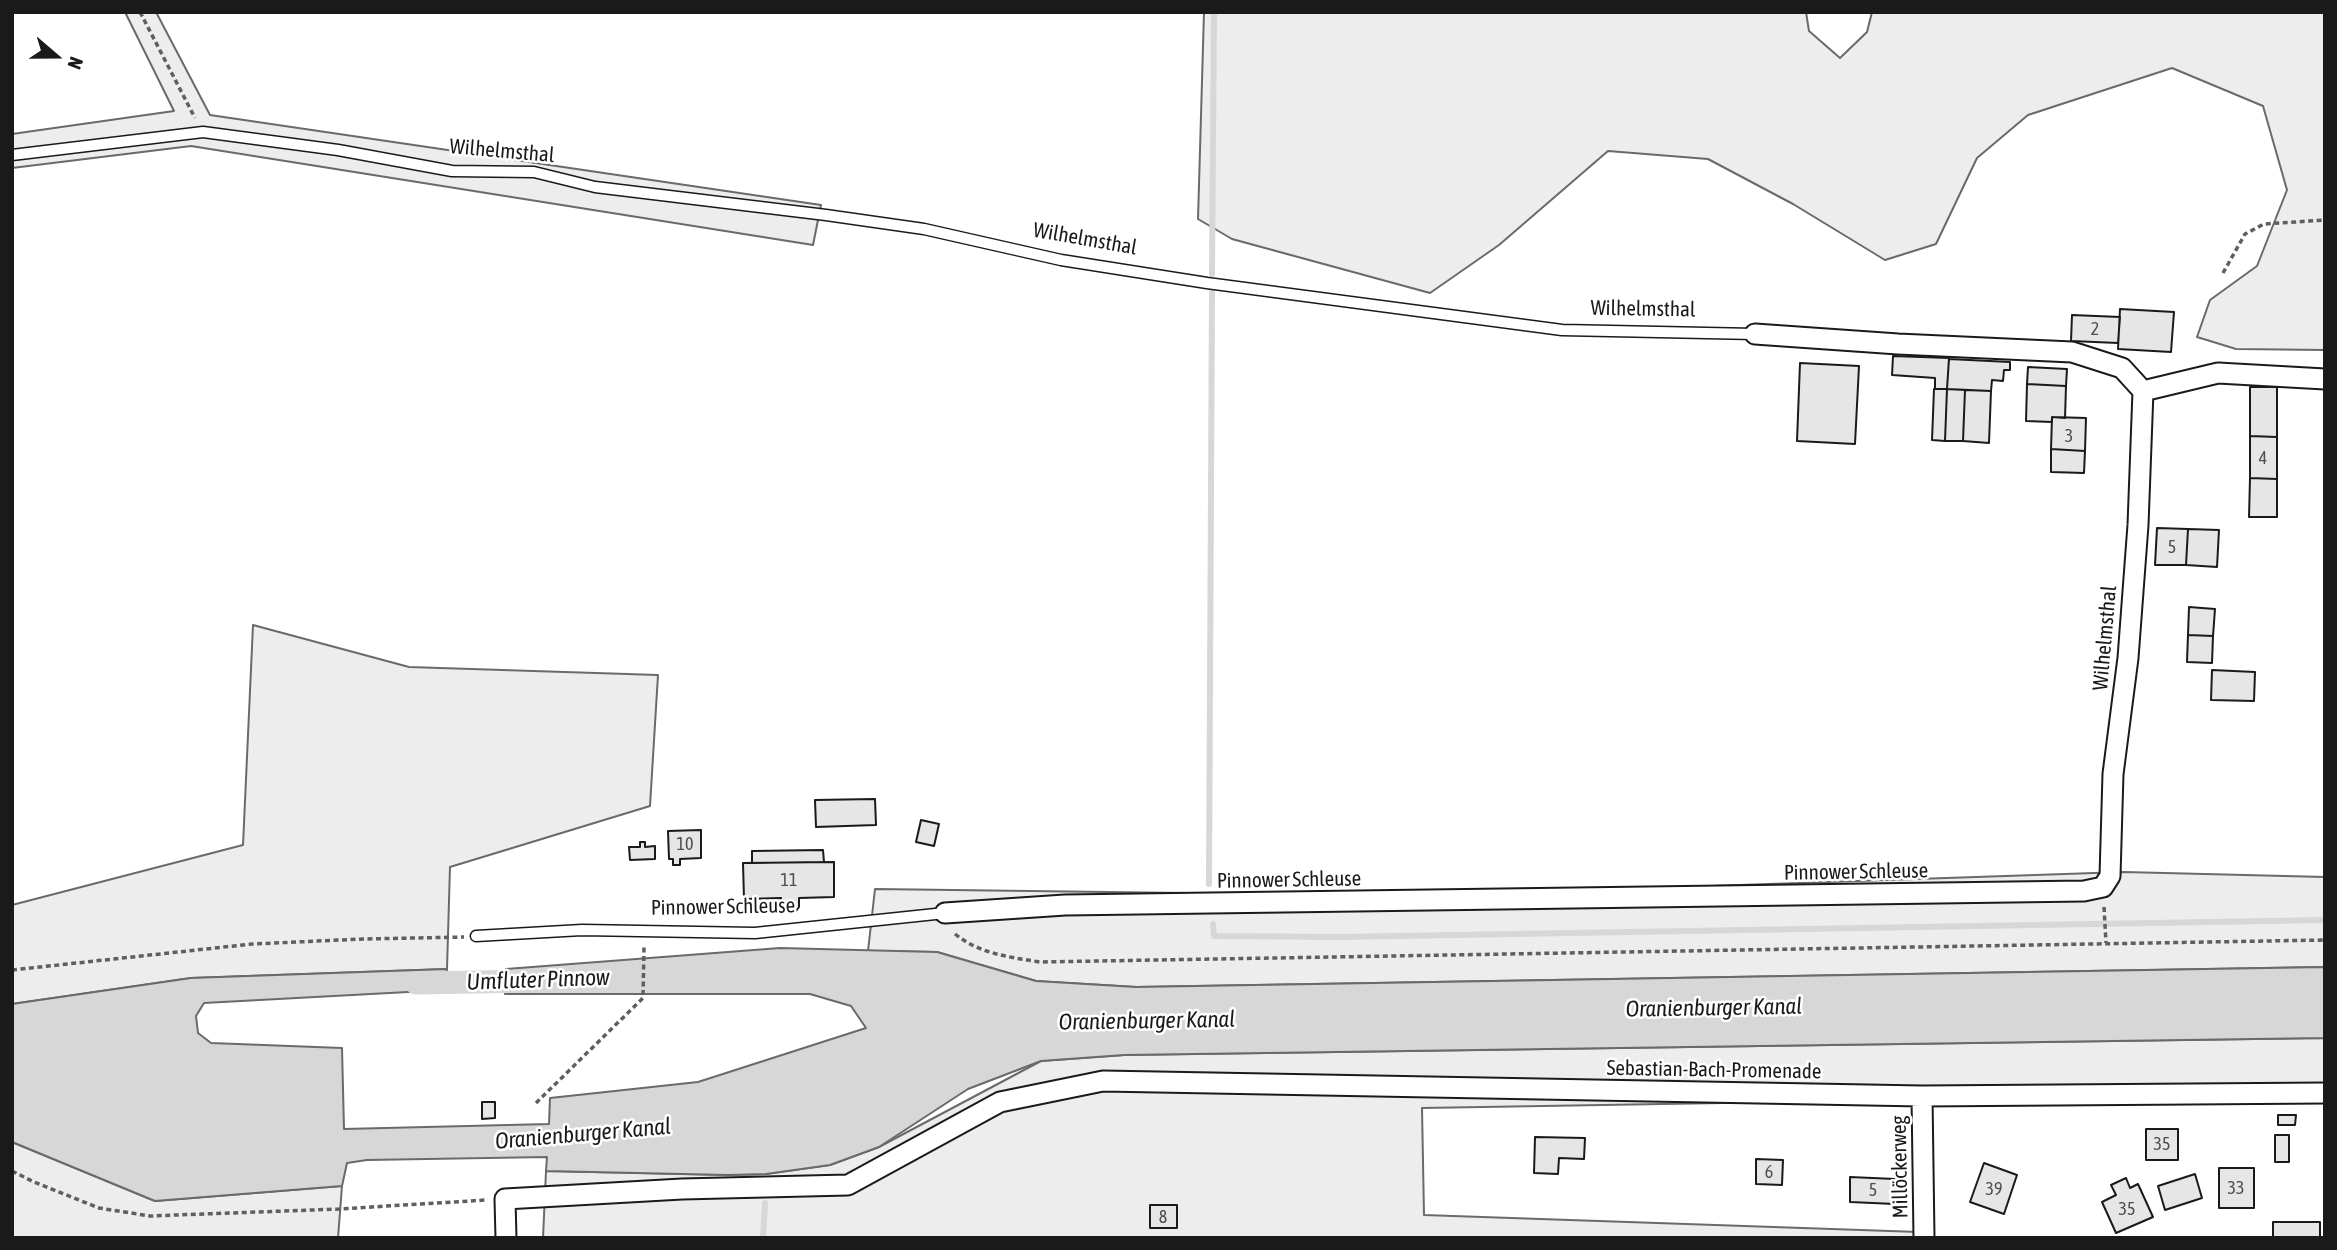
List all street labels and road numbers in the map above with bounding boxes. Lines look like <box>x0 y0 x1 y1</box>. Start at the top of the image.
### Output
street label: Wilhelmsthal <box>449 134 555 168</box>
street label: Wilhelmsthal <box>1031 217 1139 261</box>
street label: Wilhelmsthal <box>1590 295 1696 323</box>
street label: Wilhelmsthal <box>2088 585 2122 691</box>
street label: Pinnower Schleuse <box>1784 858 1928 886</box>
street label: Pinnower Schleuse <box>1217 866 1361 894</box>
street label: Pinnower Schleuse <box>651 893 795 921</box>
street label: Sebastian-Bach-Promenade <box>1606 1056 1822 1084</box>
street label: Millöckerweg <box>1887 1115 1913 1219</box>

